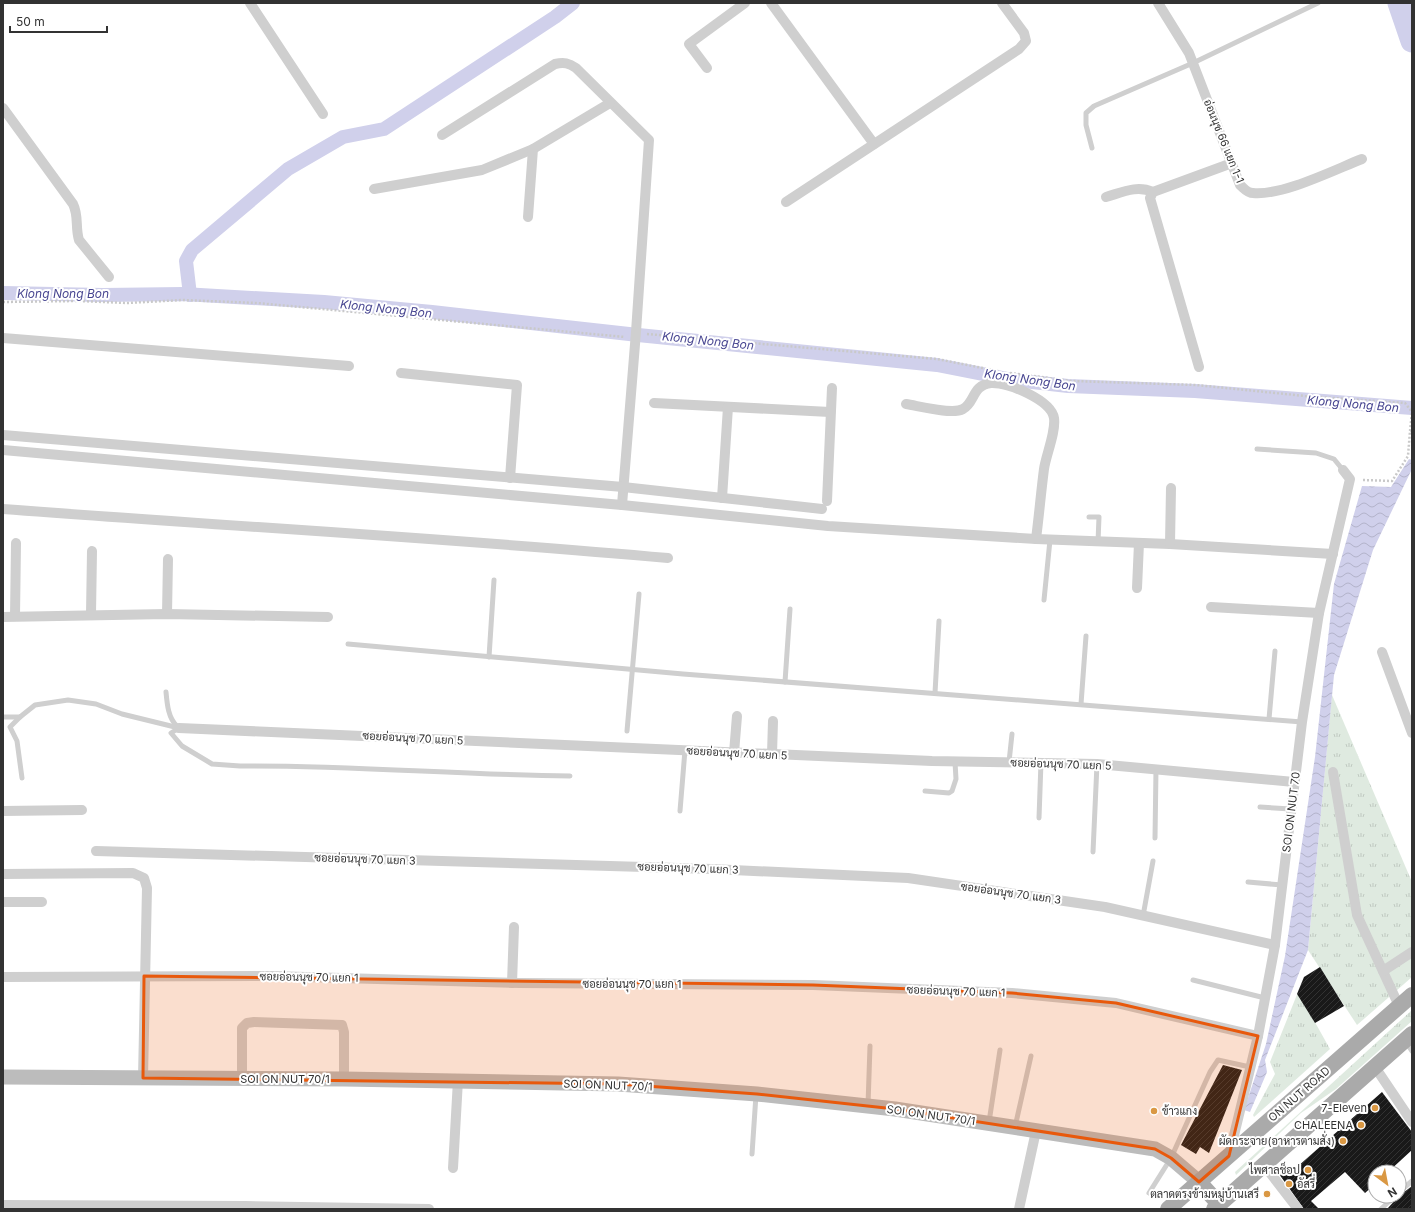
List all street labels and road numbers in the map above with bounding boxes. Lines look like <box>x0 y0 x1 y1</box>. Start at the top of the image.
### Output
street label: อ่อนนุช 66 แยก 1-1 <box>1199 97 1247 186</box>
street label: ซอยอ่อนนุช 70 แยก 5 <box>362 728 464 750</box>
street label: ซอยอ่อนนุช 70 แยก 5 <box>686 743 788 765</box>
street label: ซอยอ่อนนุช 70 แยก 5 <box>1010 755 1112 775</box>
street label: SOI ON NUT 70 <box>1279 771 1303 853</box>
street label: ซอยอ่อนนุช 70 แยก 3 <box>314 850 416 870</box>
street label: ซอยอ่อนนุช 70 แยก 3 <box>637 859 739 879</box>
street label: ซอยอ่อนนุช 70 แยก 3 <box>960 879 1062 909</box>
street label: ซอยอ่อนนุช 70 แยก 1 <box>259 969 359 987</box>
street label: ซอยอ่อนนุช 70 แยก 1 <box>583 977 681 993</box>
street label: ซอยอ่อนนุช 70 แยก 1 <box>906 982 1006 1002</box>
street label: ON NUT ROAD <box>1265 1063 1333 1125</box>
street label: SOI ON NUT 70/1 <box>240 1072 330 1086</box>
street label: SOI ON NUT 70/1 <box>563 1076 653 1094</box>
street label: SOI ON NUT 70/1 <box>886 1102 976 1128</box>

